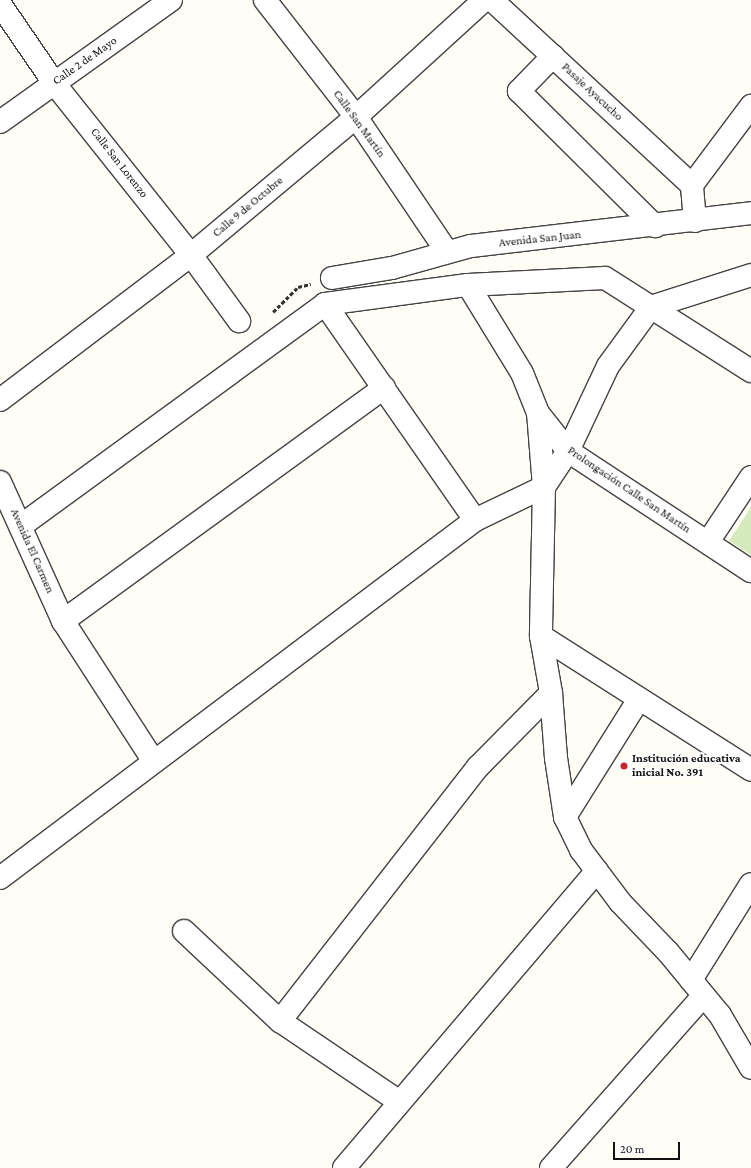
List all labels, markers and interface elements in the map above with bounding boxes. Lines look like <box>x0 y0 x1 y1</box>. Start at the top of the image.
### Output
street label: Calle 2 de Mayo <box>50 34 120 88</box>
street label: Pasaje Ayacucho <box>558 60 626 124</box>
street label: Calle San Martín <box>330 88 388 160</box>
street label: Calle San Lorenzo <box>87 125 151 201</box>
street label: Calle 9 de Octubre <box>210 173 286 241</box>
street label: Avenida San Juan <box>498 228 582 250</box>
street label: Prolongación Calle San Martín <box>565 443 693 537</box>
street label: Avenida El Carmen <box>7 506 57 596</box>
place label: Institución educativa inicial No. 391 <box>632 752 741 780</box>
marker: Institución educativa inicial No. 391 <box>619 761 629 771</box>
scale bar <box>615 1134 682 1160</box>
text: 20 m <box>620 1142 644 1156</box>

